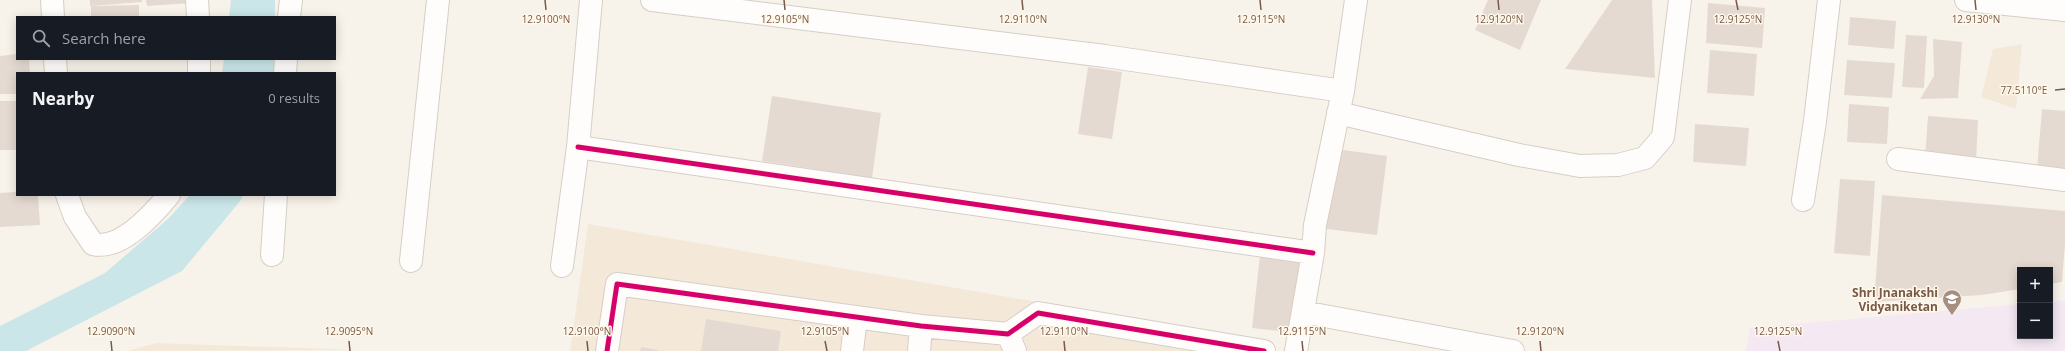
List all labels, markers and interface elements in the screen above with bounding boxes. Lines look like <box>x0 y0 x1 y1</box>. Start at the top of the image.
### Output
text: 12.9100°N <box>522 12 570 26</box>
text: 12.9105°N <box>761 12 809 26</box>
text: 12.9110°N <box>999 12 1047 26</box>
text: 12.9115°N <box>1237 12 1285 26</box>
text: 12.9120°N <box>1475 12 1523 26</box>
text: 12.9125°N <box>1714 12 1762 26</box>
text: 12.9130°N <box>1952 12 2000 26</box>
search box <box>16 16 336 60</box>
icon: search <box>30 27 52 49</box>
text: Search here <box>62 28 146 48</box>
text: 77.5110°E <box>2001 83 2047 97</box>
text: Nearby <box>32 87 94 110</box>
text: 0 results <box>268 89 320 107</box>
map controls <box>2017 267 2053 339</box>
button: + <box>2017 267 2053 303</box>
place label: Shri Jnanakshi Vidyaniketan <box>1852 284 1938 315</box>
school or university icon: Shri Jnanakshi Vidyaniketan <box>1941 288 1963 316</box>
button: − <box>2017 303 2053 339</box>
text: 12.9090°N <box>87 324 135 338</box>
text: 12.9095°N <box>325 324 373 338</box>
text: 12.9100°N <box>563 324 611 338</box>
text: 12.9105°N <box>801 324 849 338</box>
text: 12.9110°N <box>1040 324 1088 338</box>
text: 12.9115°N <box>1278 324 1326 338</box>
text: 12.9120°N <box>1516 324 1564 338</box>
text: 12.9125°N <box>1754 324 1802 338</box>

